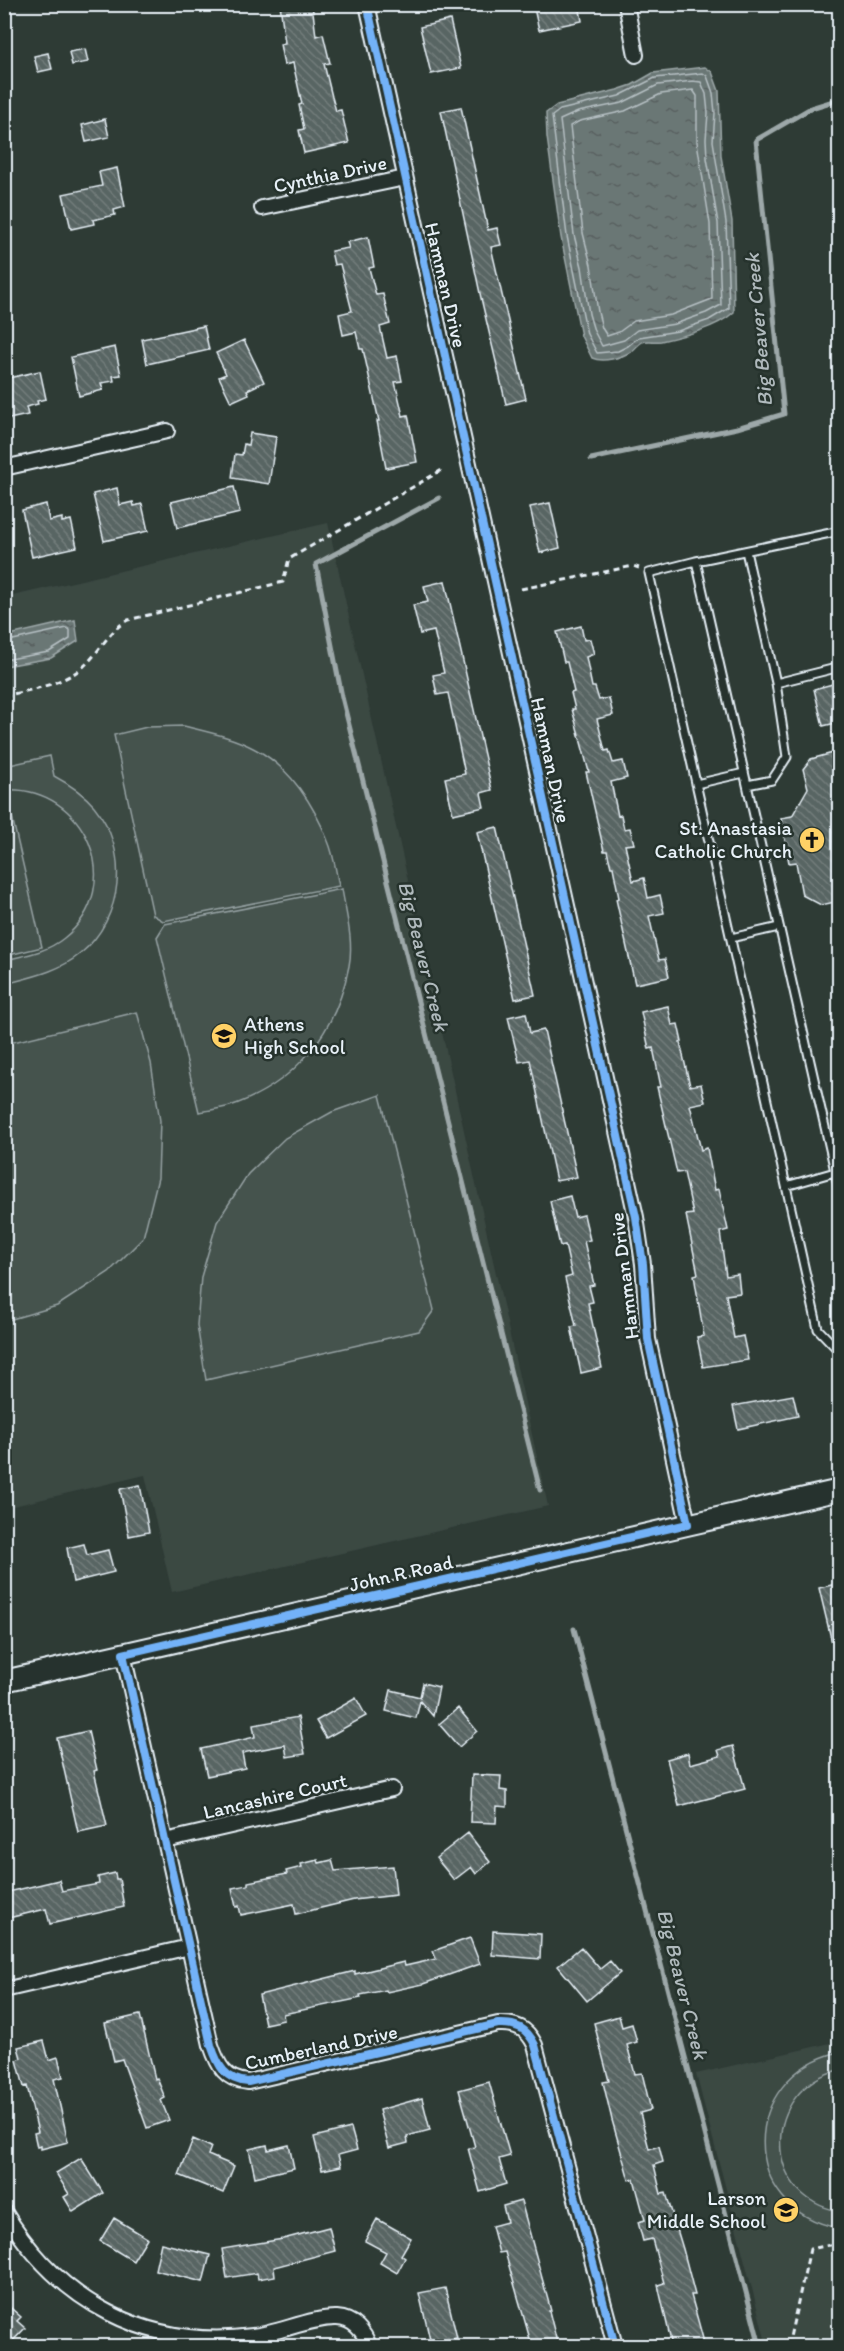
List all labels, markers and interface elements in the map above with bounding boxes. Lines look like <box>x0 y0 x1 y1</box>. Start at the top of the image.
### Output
street label: Cynthia Drive <box>271 150 389 198</box>
street label: Hamman Drive <box>420 220 472 350</box>
water label: Big Beaver Creek <box>739 251 777 408</box>
street label: Hamman Drive <box>526 695 576 825</box>
place label: St. Anastasia Catholic Church <box>655 816 793 863</box>
church icon: St. Anastasia Catholic Church <box>797 825 827 855</box>
water label: Big Beaver Creek <box>393 878 455 1035</box>
place label: Athens High School <box>244 1012 346 1059</box>
school or university icon: Athens High School <box>209 1021 239 1051</box>
street label: Hamman Drive <box>604 1211 644 1341</box>
street label: John R Road <box>347 1549 455 1597</box>
street label: Lancashire Court <box>201 1768 349 1824</box>
water label: Big Beaver Creek <box>652 1906 714 2063</box>
street label: Cumberland Drive <box>242 2019 400 2075</box>
place label: Larson Middle School <box>647 2186 766 2233</box>
school or university icon: Larson Middle School <box>771 2195 801 2225</box>

